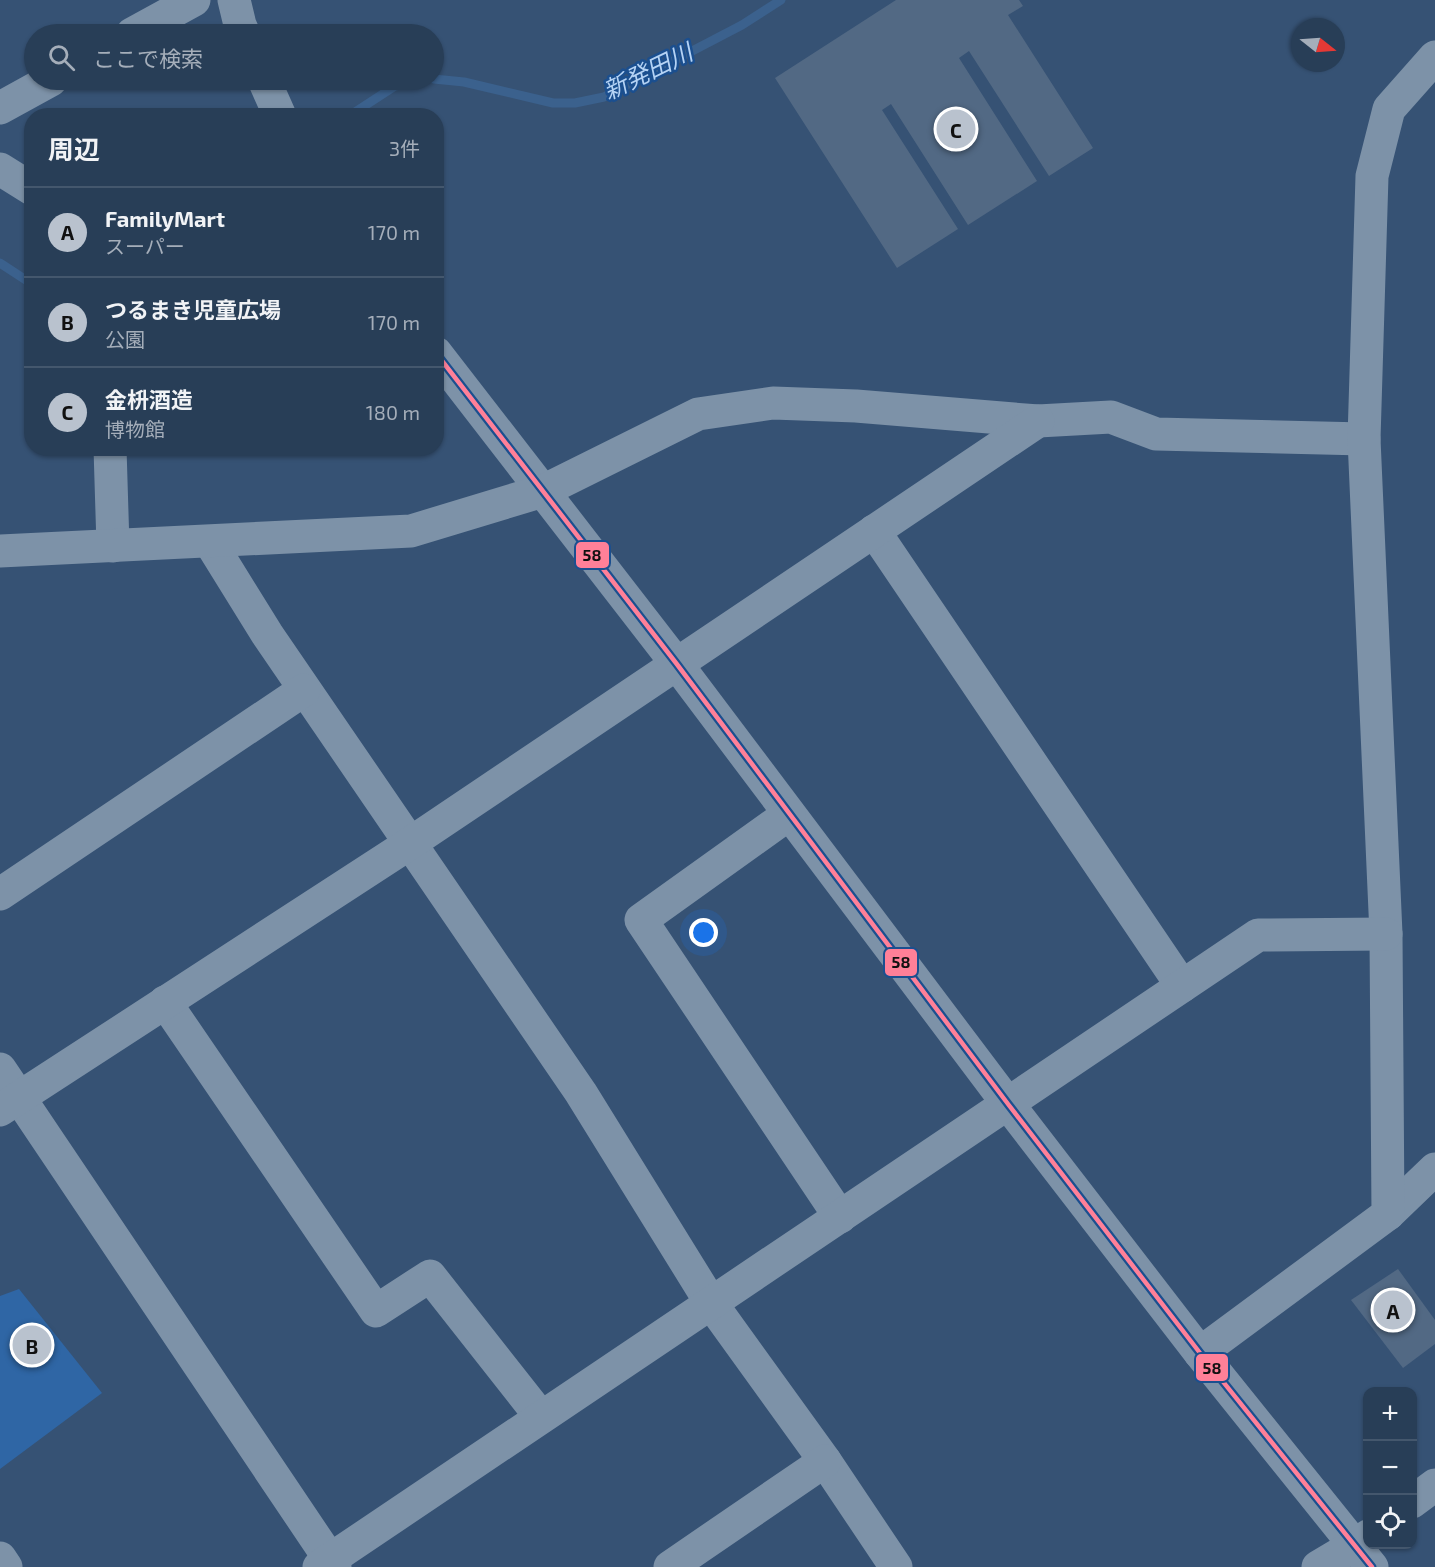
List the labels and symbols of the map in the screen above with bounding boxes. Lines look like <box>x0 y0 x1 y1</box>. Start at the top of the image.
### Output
north arrow <box>1291 18 1345 72</box>
water label: 新発田川 <box>598 35 700 105</box>
pin: C <box>936 106 976 152</box>
line badge: 58 <box>575 541 610 569</box>
text: 58 <box>583 545 601 564</box>
your location <box>689 918 718 947</box>
line badge: 58 <box>884 948 918 977</box>
text: 58 <box>892 952 910 971</box>
pin: A <box>1374 1288 1412 1332</box>
pin: B <box>12 1322 51 1368</box>
line badge: 58 <box>1195 1353 1229 1382</box>
text: 58 <box>1203 1358 1221 1377</box>

